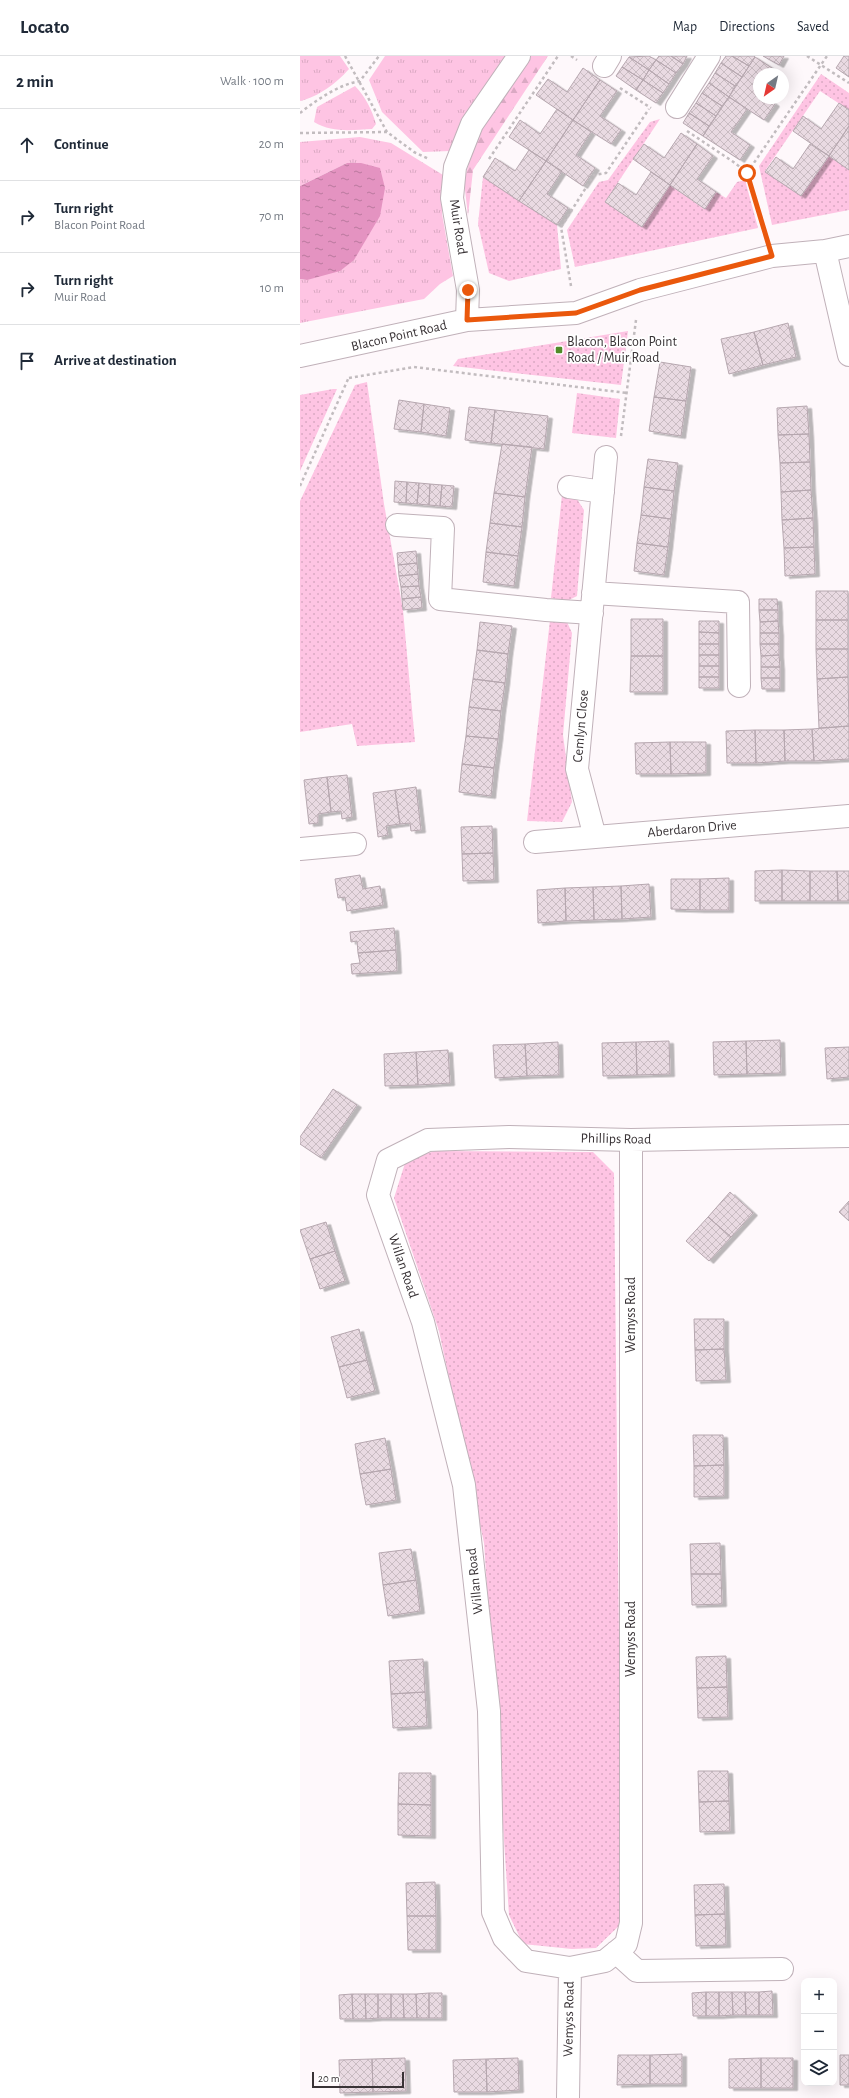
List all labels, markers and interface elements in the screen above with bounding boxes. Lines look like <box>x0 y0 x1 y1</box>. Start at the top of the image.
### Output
text: Locato <box>20 18 69 37</box>
text: Map <box>673 20 697 34</box>
text: Directions <box>719 20 775 34</box>
text: Saved <box>797 20 829 34</box>
north arrow <box>753 68 789 104</box>
text: 2 min <box>16 73 54 90</box>
text: Walk · 100 m <box>220 75 284 88</box>
icon: ahead <box>16 134 38 156</box>
text: Continue <box>54 137 109 152</box>
text: 20 m <box>259 138 284 151</box>
route start <box>738 164 756 182</box>
street label: Muir Road <box>447 198 469 256</box>
text: Turn right <box>54 201 113 216</box>
icon: right <box>16 206 38 228</box>
text: 70 m <box>259 210 284 223</box>
text: Blacon Point Road <box>54 219 145 232</box>
text: Turn right <box>54 273 113 288</box>
icon: right <box>16 278 38 300</box>
route end <box>459 281 477 299</box>
text: 10 m <box>260 282 284 295</box>
text: Muir Road <box>54 291 106 304</box>
street label: Blacon Point Road <box>350 318 448 354</box>
place label: Blacon, Blacon Point Road / Muir Road <box>567 335 678 365</box>
marker: Blacon, Blacon Point Road / Muir Road <box>554 345 564 355</box>
icon: arrive <box>16 350 38 372</box>
text: Arrive at destination <box>54 353 177 368</box>
street label: Cemlyn Close <box>571 689 591 763</box>
street label: Aberdaron Drive <box>647 818 737 840</box>
street label: Phillips Road <box>581 1131 651 1147</box>
street label: Willan Road <box>386 1232 420 1300</box>
street label: Wemyss Road <box>624 1277 638 1353</box>
street label: Willan Road <box>465 1547 485 1615</box>
street label: Wemyss Road <box>624 1601 638 1677</box>
map controls <box>801 1978 837 2086</box>
button: + <box>801 1978 837 2014</box>
street label: Wemyss Road <box>561 1981 577 2057</box>
button: − <box>801 2014 837 2050</box>
button: layers <box>801 2050 837 2086</box>
scale bar <box>312 2070 404 2089</box>
text: 20 m <box>318 2073 339 2084</box>

